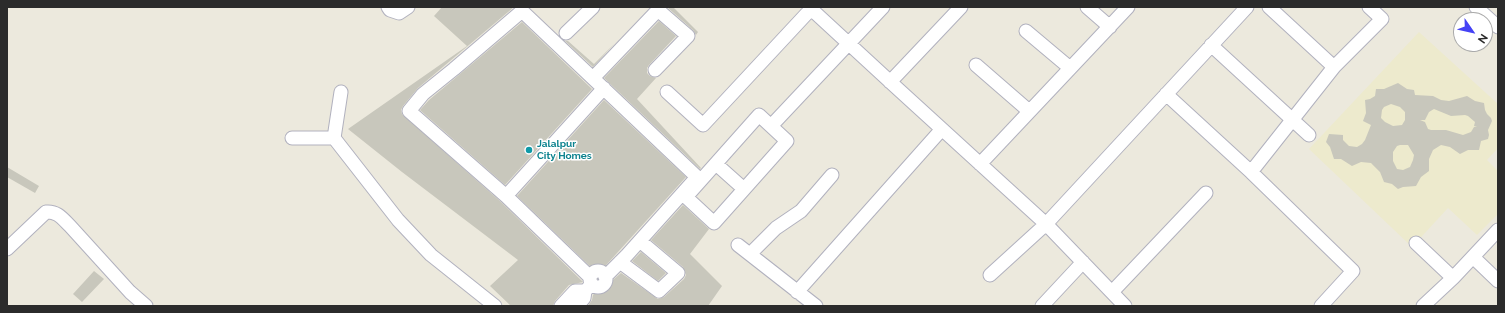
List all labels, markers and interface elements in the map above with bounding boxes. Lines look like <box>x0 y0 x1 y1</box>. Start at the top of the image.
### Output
north arrow <box>1453 12 1493 52</box>
text: N <box>1475 31 1490 46</box>
place label: Jalalpur City Homes <box>537 138 592 162</box>
marker: Jalalpur City Homes <box>524 145 534 155</box>

